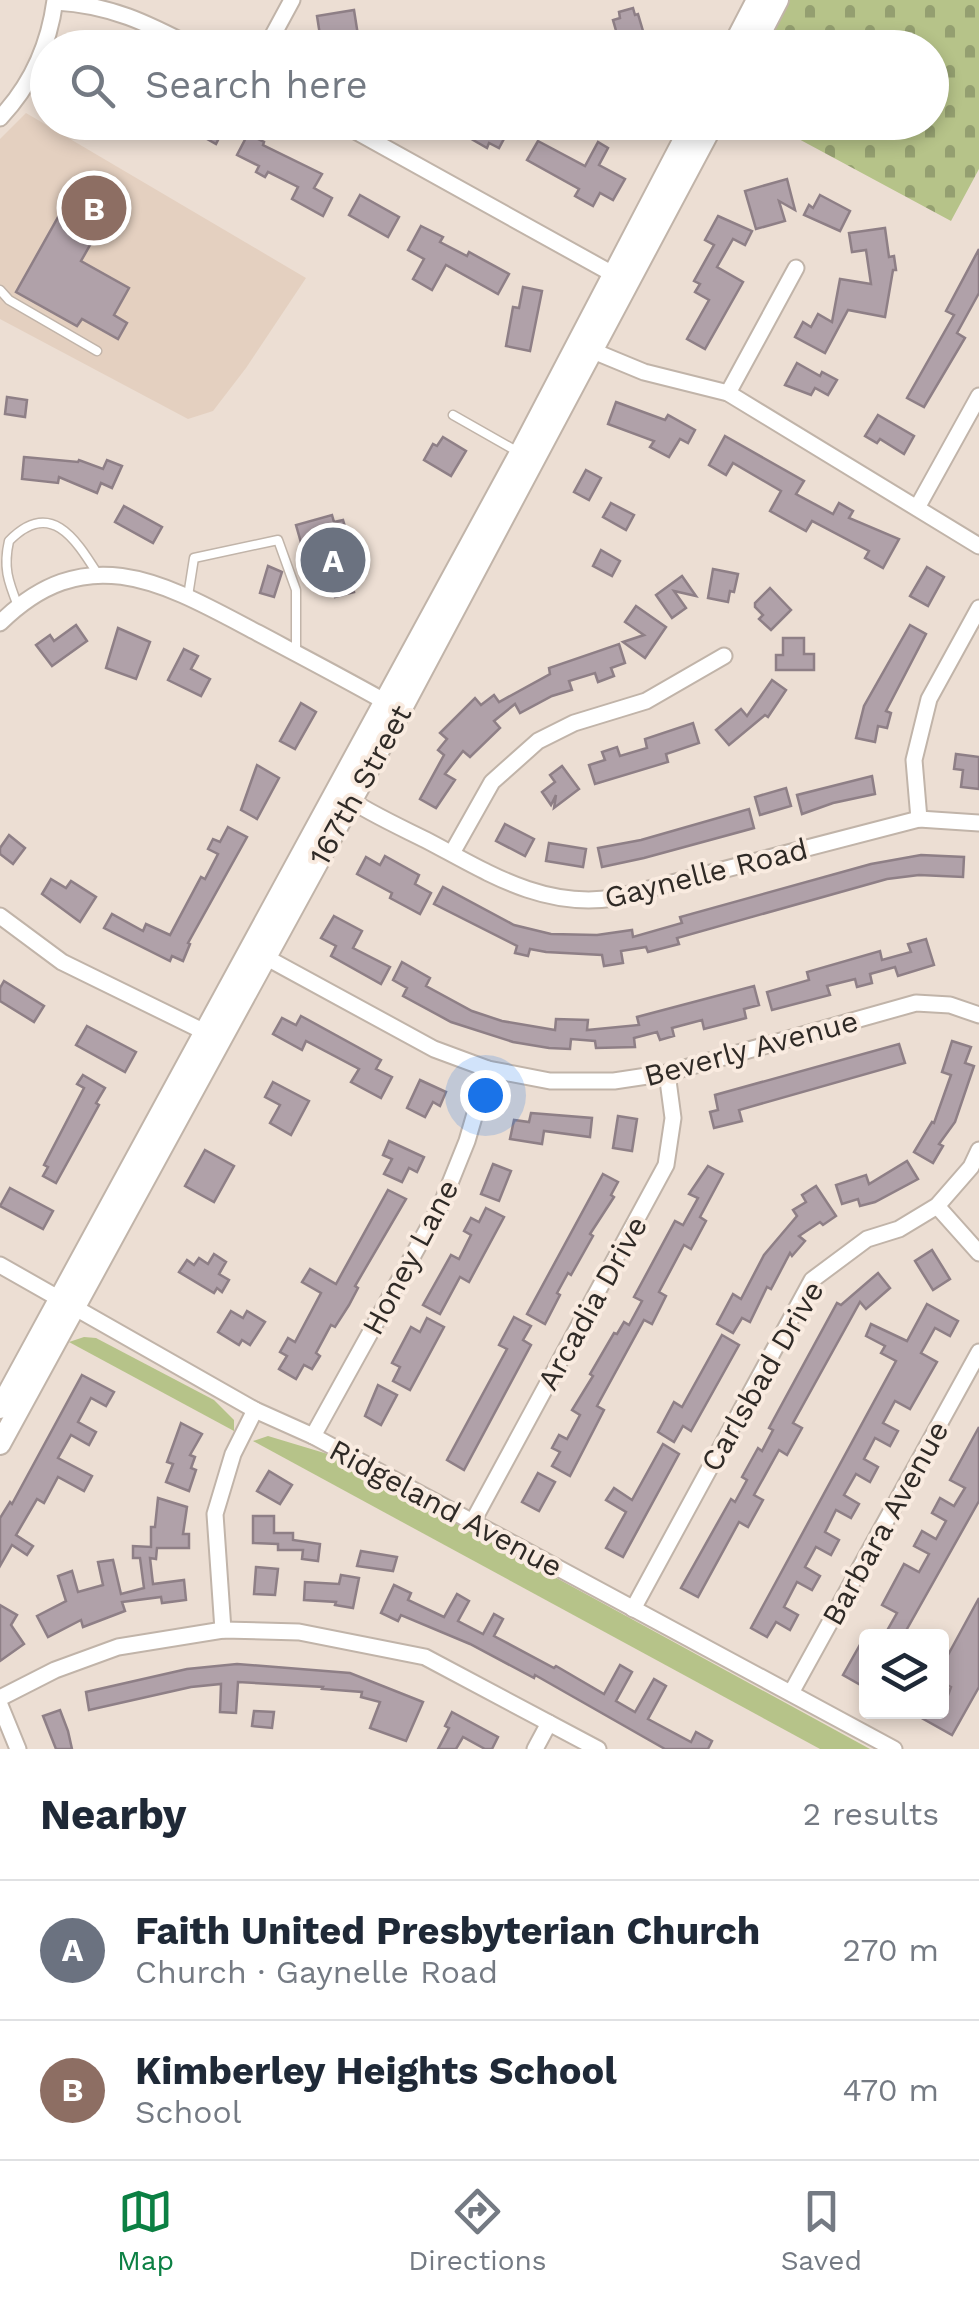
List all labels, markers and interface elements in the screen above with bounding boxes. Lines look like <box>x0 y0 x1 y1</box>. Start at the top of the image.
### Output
search box <box>30 30 949 140</box>
icon: search <box>65 58 120 113</box>
text: Search here <box>145 63 368 107</box>
pin: B <box>62 170 126 246</box>
pin: A <box>300 522 366 598</box>
street label: 167th Street <box>302 698 419 871</box>
street label: Gaynelle Road <box>601 831 811 915</box>
street label: Beverly Avenue <box>640 1003 862 1093</box>
your location <box>460 1070 511 1121</box>
street label: Honey Lane <box>354 1173 466 1341</box>
street label: Arcadia Drive <box>530 1210 654 1396</box>
street label: Carlsbad Drive <box>693 1274 831 1478</box>
street label: Barbara Avenue <box>814 1415 956 1631</box>
street label: Ridgeland Avenue <box>324 1432 568 1584</box>
map controls <box>859 1629 949 1719</box>
button: layers <box>859 1629 949 1719</box>
text: Nearby <box>40 1790 187 1839</box>
text: 2 results <box>802 1795 939 1833</box>
text: Faith United Presbyterian Church <box>135 1909 760 1953</box>
text: A <box>62 1931 83 1969</box>
text: 270 m <box>842 1931 939 1969</box>
text: Church · Gaynelle Road <box>135 1953 498 1991</box>
text: Kimberley Heights School <box>135 2049 617 2093</box>
text: B <box>62 2071 83 2109</box>
text: 470 m <box>842 2071 939 2109</box>
text: School <box>135 2093 241 2131</box>
tab: Map <box>117 2184 174 2277</box>
tab: Directions <box>408 2184 547 2277</box>
tab: Saved <box>781 2184 862 2277</box>

